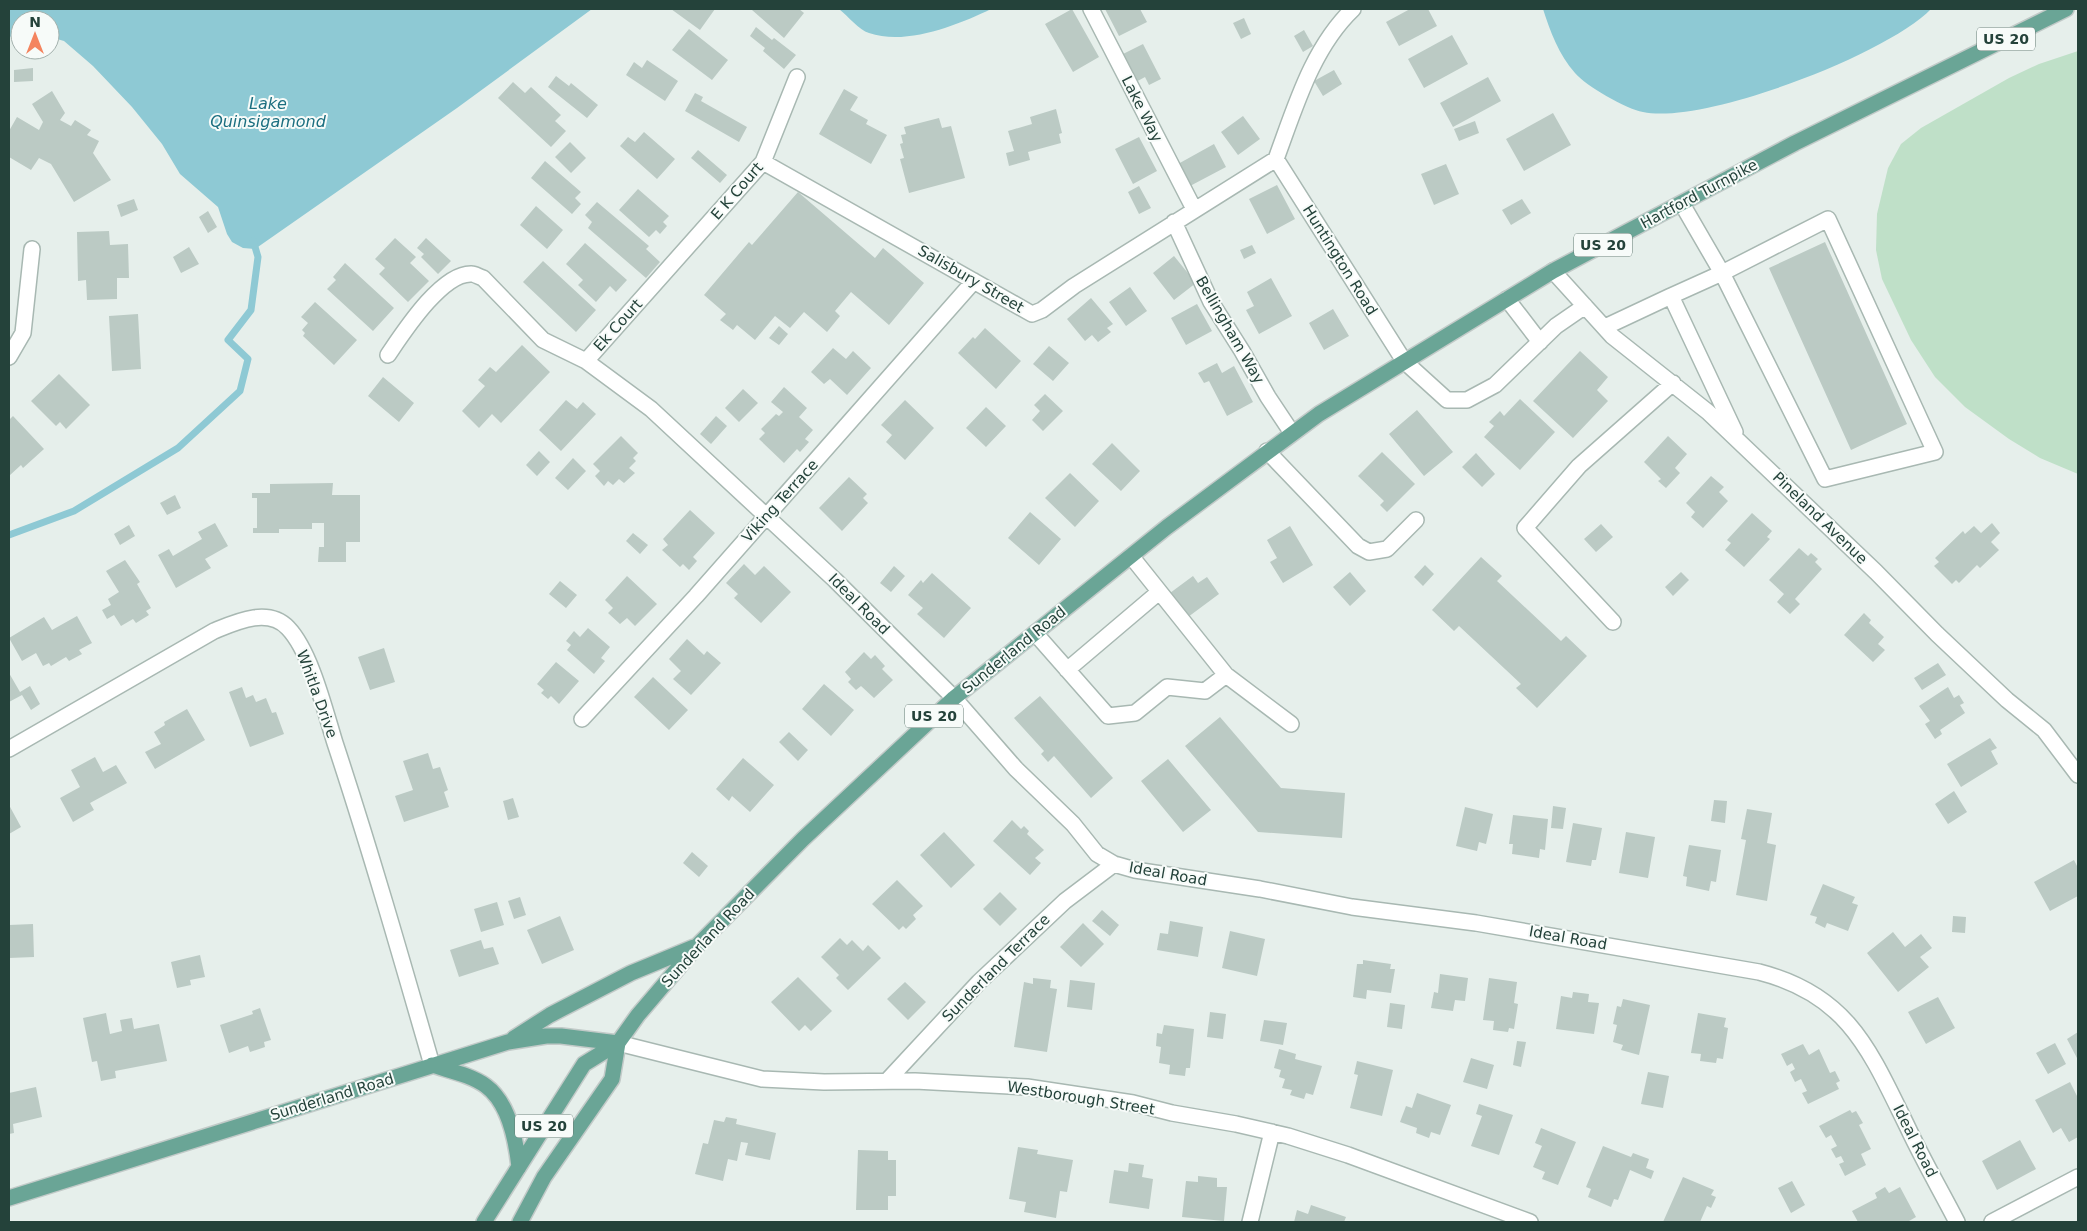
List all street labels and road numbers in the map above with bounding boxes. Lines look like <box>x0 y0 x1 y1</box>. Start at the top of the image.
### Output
road number: US 20 <box>1977 28 2035 50</box>
street label: Lake Way <box>1118 73 1166 145</box>
street label: Hartford Turnpike <box>1637 156 1761 232</box>
street label: E K Court <box>707 159 767 223</box>
street label: Huntington Road <box>1299 202 1381 318</box>
road number: US 20 <box>1574 234 1632 256</box>
street label: Salisbury Street <box>915 241 1027 317</box>
street label: Bellingham Way <box>1192 273 1268 387</box>
street label: Ek Court <box>590 295 646 355</box>
street label: Viking Terrace <box>738 456 822 546</box>
street label: Pineland Avenue <box>1769 468 1871 568</box>
street label: Ideal Road <box>825 570 893 638</box>
street label: Sunderland Road <box>959 603 1069 697</box>
street label: Whitla Drive <box>293 647 341 741</box>
road number: US 20 <box>905 704 963 728</box>
street label: Ideal Road <box>1128 858 1208 890</box>
street label: Sunderland Road <box>658 885 758 991</box>
street label: Sunderland Terrace <box>938 910 1054 1026</box>
street label: Ideal Road <box>1528 922 1608 954</box>
street label: Sunderland Road <box>268 1070 396 1124</box>
street label: Westborough Street <box>1006 1077 1156 1119</box>
street label: Ideal Road <box>1889 1102 1941 1180</box>
road number: US 20 <box>515 1114 573 1138</box>

